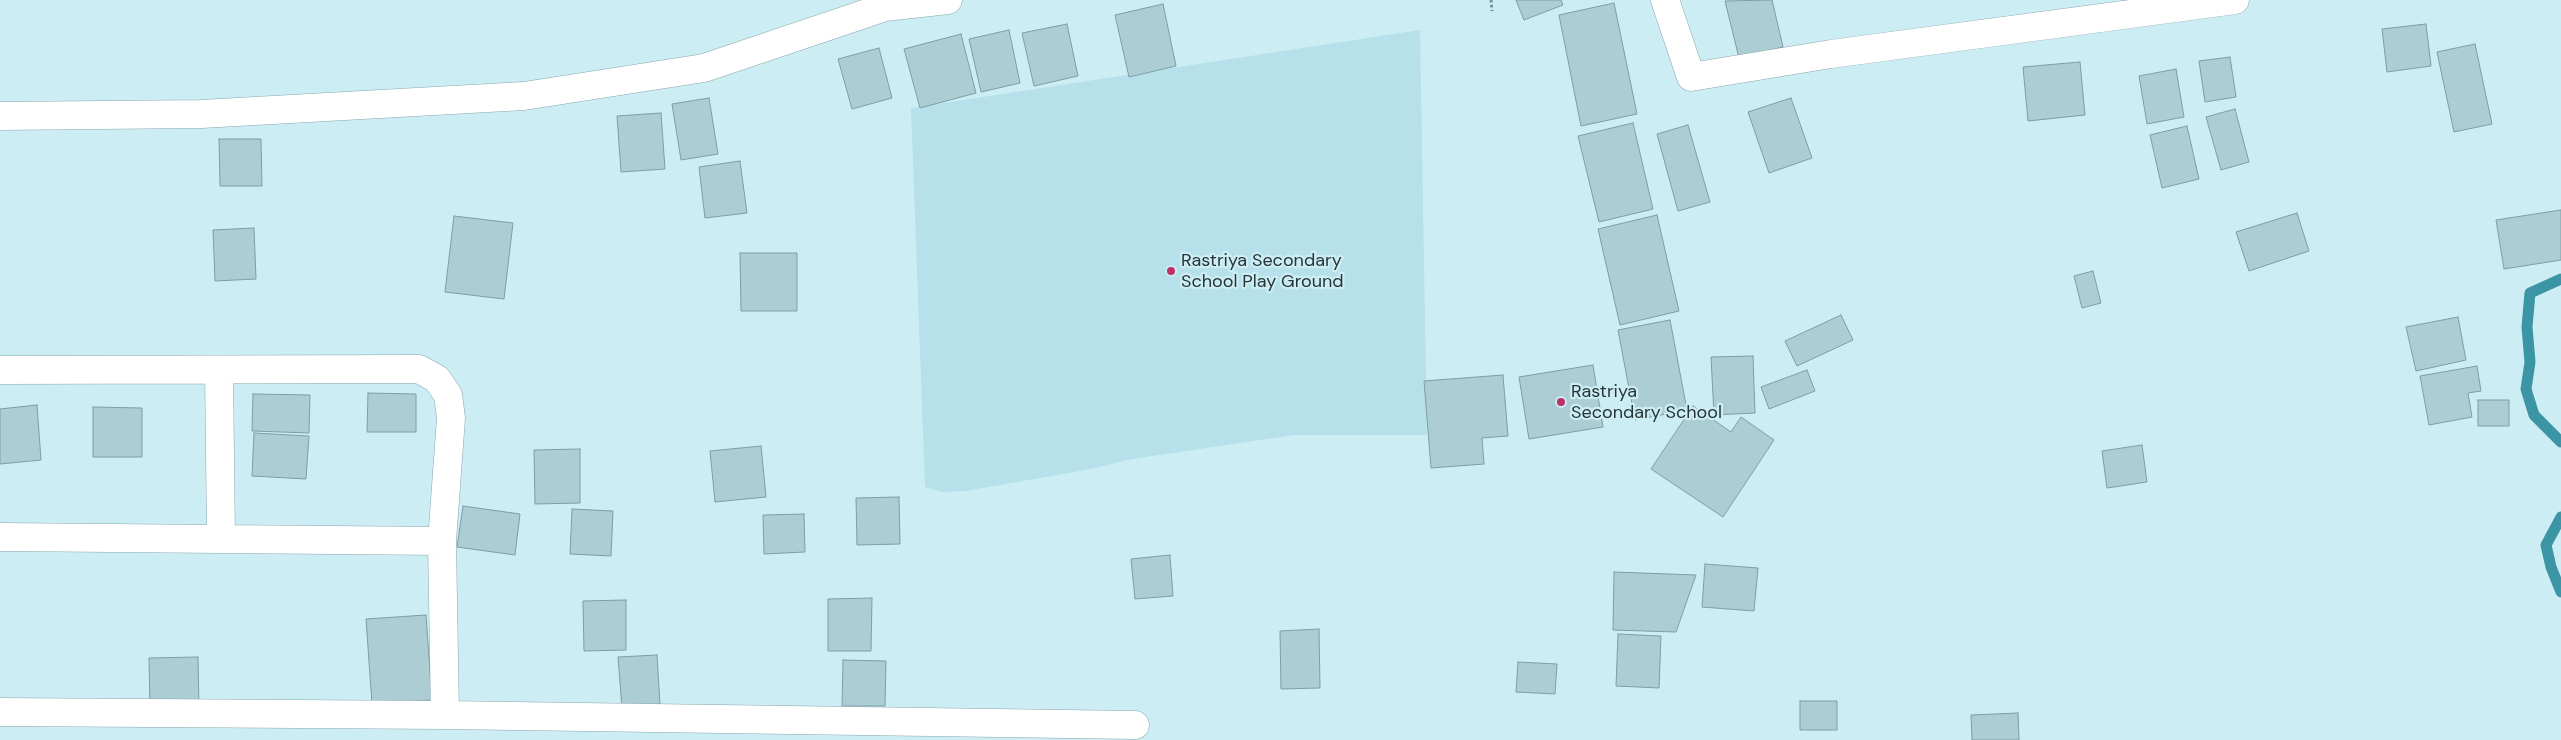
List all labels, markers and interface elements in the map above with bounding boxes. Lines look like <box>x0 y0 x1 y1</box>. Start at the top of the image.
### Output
place label: Rastriya Secondary School Play Ground <box>1181 250 1344 292</box>
marker: Rastriya Secondary School Play Ground <box>1165 265 1177 277</box>
place label: Rastriya Secondary School <box>1571 381 1722 424</box>
marker: Rastriya Secondary School <box>1555 396 1567 408</box>

